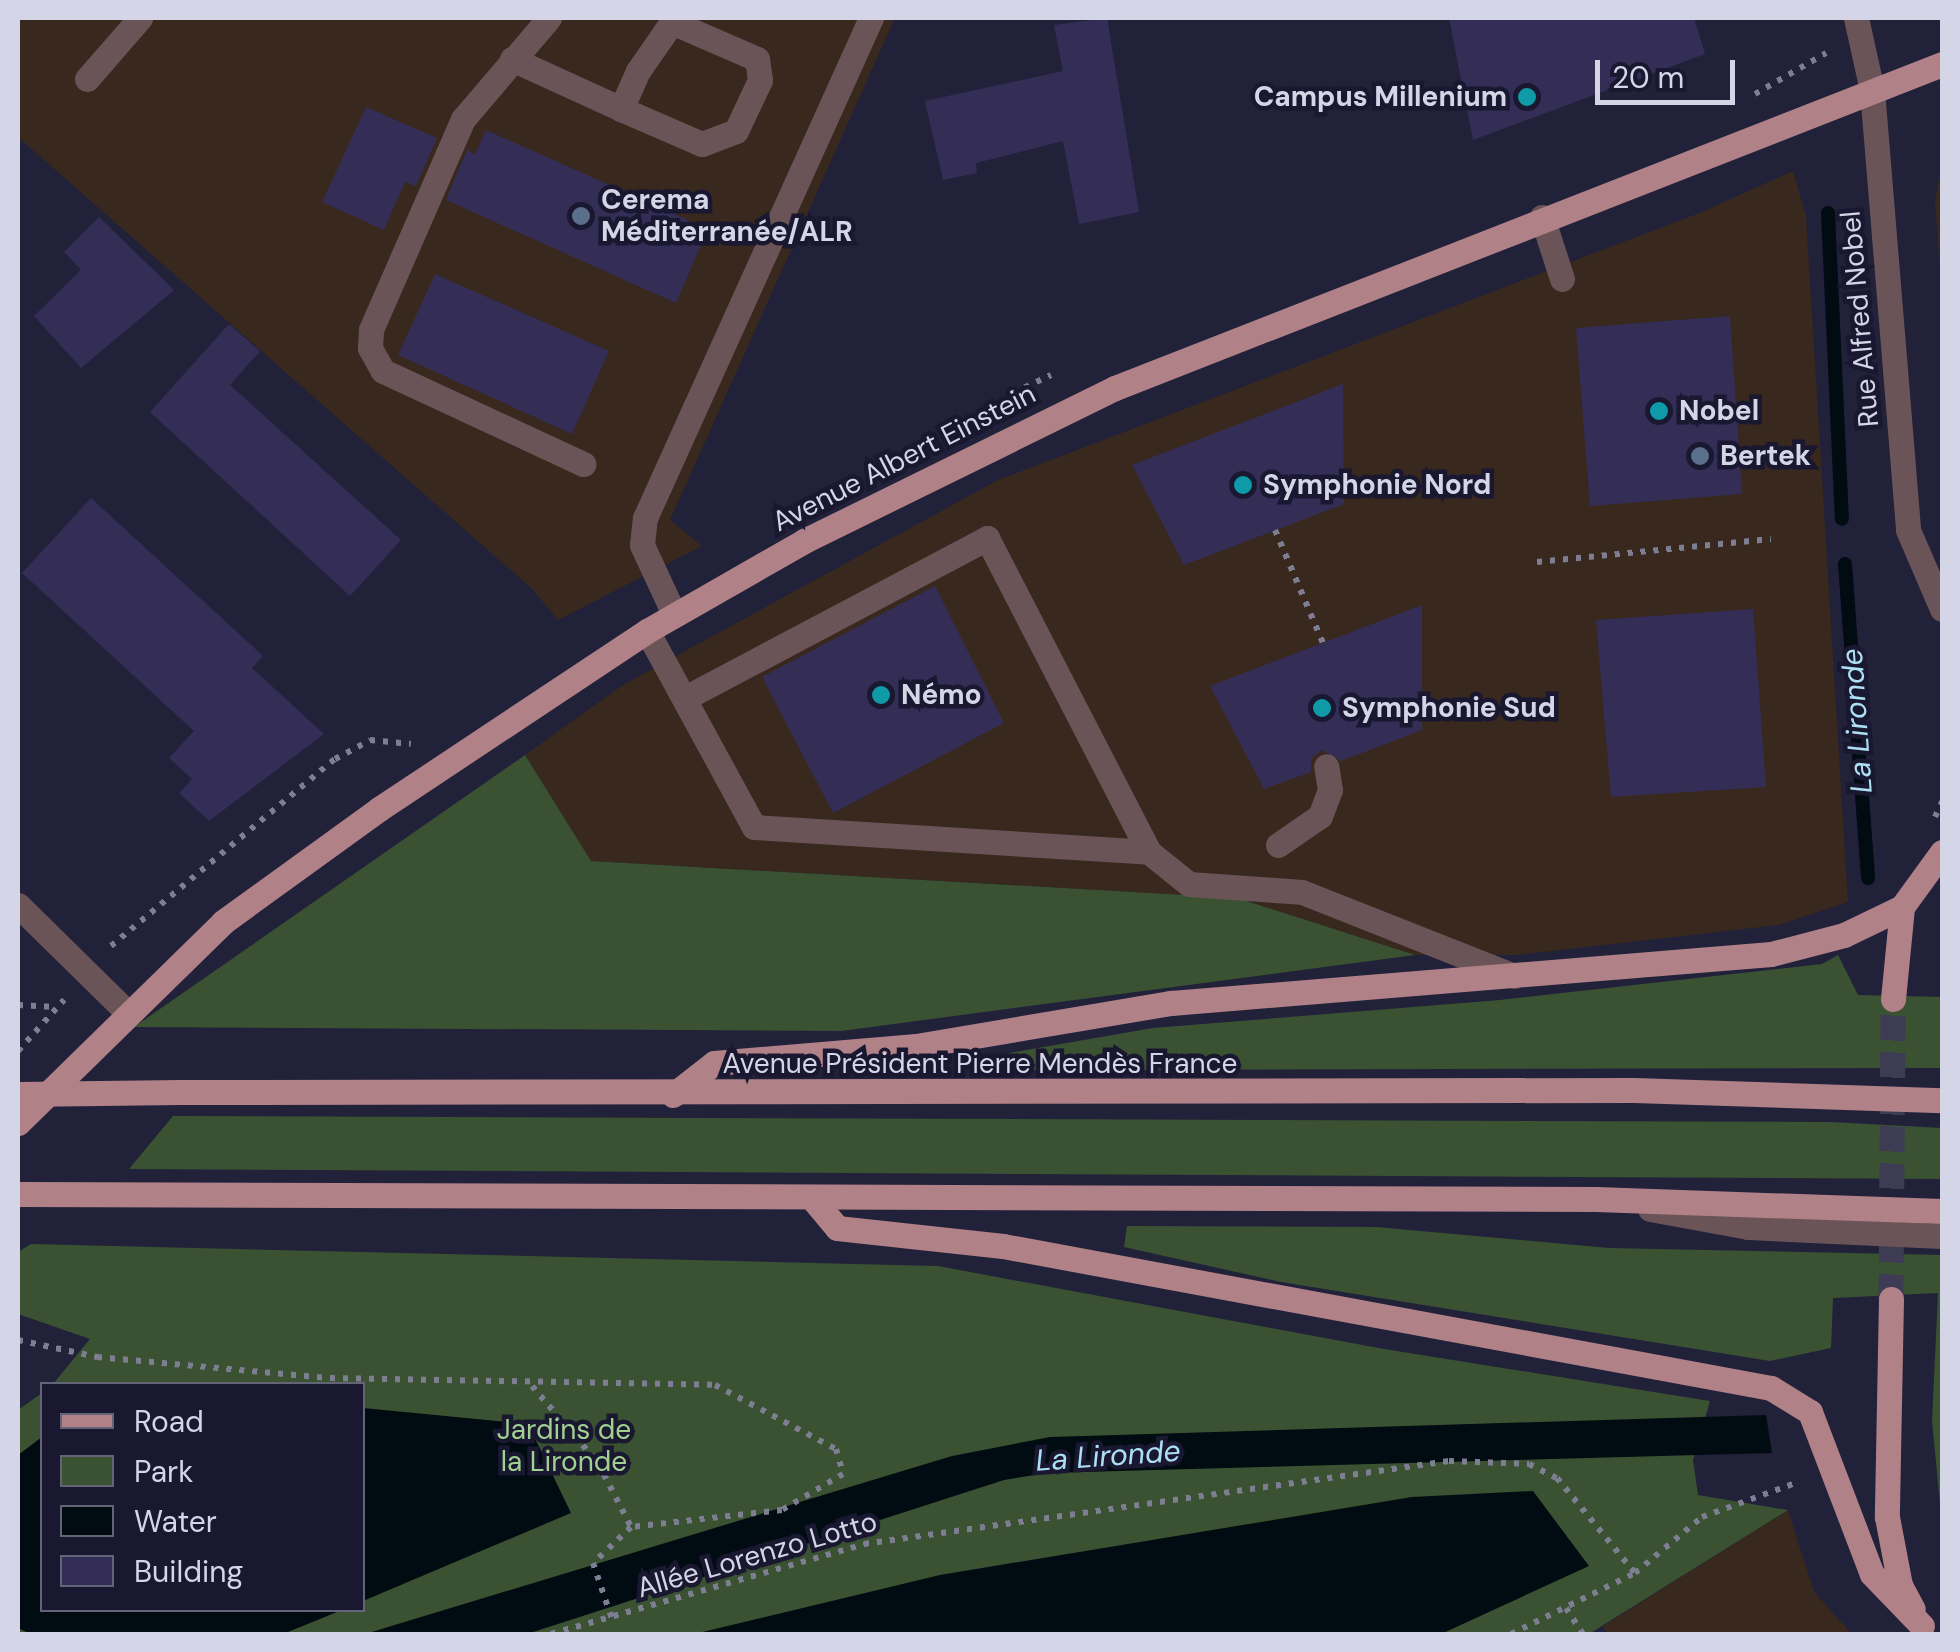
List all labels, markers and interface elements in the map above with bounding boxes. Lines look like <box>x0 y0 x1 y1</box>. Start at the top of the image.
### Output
scale bar <box>1600 40 1740 102</box>
text: 20 m <box>1612 58 1684 97</box>
place label: Campus Millenium <box>1254 80 1507 114</box>
marker: Campus Millenium <box>1516 86 1538 108</box>
place label: Cerema Méditerranée/ALR <box>601 183 853 249</box>
marker: Cerema Méditerranée/ALR <box>570 205 592 227</box>
street label: Rue Alfred Nobel <box>1834 210 1886 428</box>
street label: Avenue Albert Einstein <box>767 377 1041 539</box>
place label: Nobel <box>1679 394 1759 428</box>
marker: Nobel <box>1648 400 1670 422</box>
place label: Bertek <box>1720 439 1811 473</box>
marker: Bertek <box>1689 445 1711 467</box>
place label: Symphonie Nord <box>1263 468 1491 502</box>
marker: Symphonie Nord <box>1232 474 1254 496</box>
water label: La Lironde <box>1834 647 1880 795</box>
place label: Némo <box>901 678 982 712</box>
marker: Némo <box>870 684 892 706</box>
place label: Symphonie Sud <box>1342 691 1556 725</box>
marker: Symphonie Sud <box>1311 697 1333 719</box>
street label: Avenue Président Pierre Mendès France <box>723 1047 1237 1081</box>
legend <box>40 1382 365 1612</box>
text: Road <box>134 1402 204 1441</box>
park label: Jardins de la Lironde <box>497 1413 631 1479</box>
water label: La Lironde <box>1034 1433 1182 1479</box>
text: Park <box>134 1452 193 1491</box>
text: Water <box>134 1502 217 1541</box>
street label: Allée Lorenzo Lotto <box>633 1505 881 1605</box>
text: Building <box>134 1552 243 1591</box>

